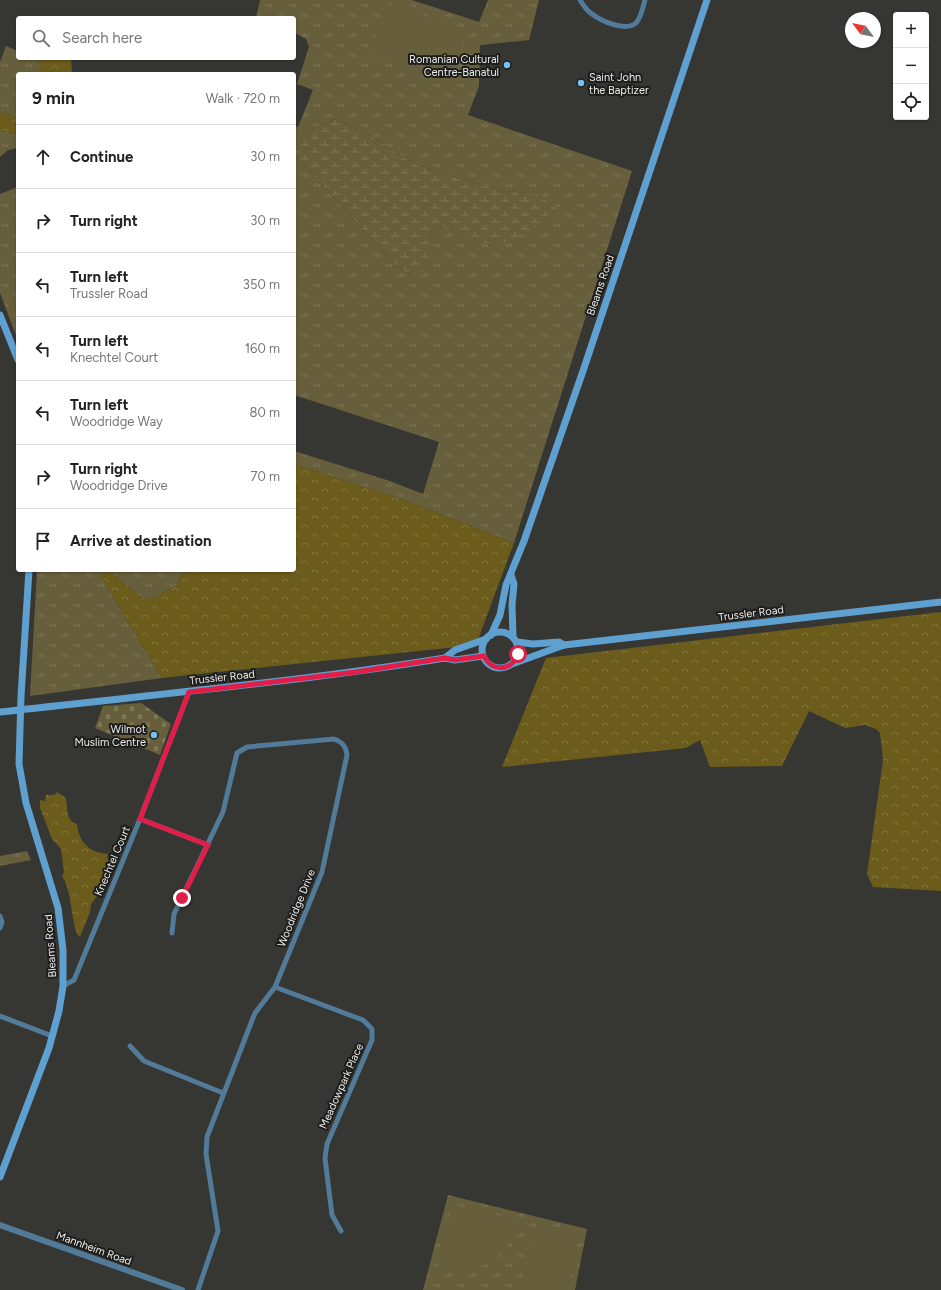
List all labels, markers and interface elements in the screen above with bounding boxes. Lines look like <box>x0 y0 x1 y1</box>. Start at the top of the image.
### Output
north arrow <box>845 12 881 48</box>
map controls <box>893 12 929 120</box>
button: + <box>893 12 929 48</box>
search box <box>16 16 296 60</box>
icon: search <box>30 27 52 49</box>
text: Search here <box>62 29 142 47</box>
button: − <box>893 48 929 84</box>
place label: Romanian Cultural Centre-Banatul <box>409 53 499 79</box>
marker: Romanian Cultural Centre-Banatul <box>502 60 512 70</box>
place label: Saint John the Baptizer <box>589 71 649 97</box>
marker: Saint John the Baptizer <box>576 78 586 88</box>
button: locate <box>893 84 929 120</box>
text: 9 min <box>32 88 75 108</box>
text: Walk · 720 m <box>206 91 280 106</box>
icon: ahead <box>32 146 54 168</box>
text: Continue <box>70 148 133 166</box>
text: 30 m <box>250 149 280 164</box>
icon: right <box>32 210 54 232</box>
text: Turn right <box>70 212 138 230</box>
text: 30 m <box>250 213 280 228</box>
street label: Bleams Road <box>584 253 617 317</box>
text: Turn left <box>70 268 128 286</box>
icon: left <box>32 274 54 296</box>
text: 350 m <box>243 277 280 292</box>
text: Trussler Road <box>70 286 148 301</box>
text: Turn left <box>70 332 128 350</box>
icon: left <box>32 338 54 360</box>
text: 160 m <box>245 341 280 356</box>
text: Knechtel Court <box>70 350 158 365</box>
text: Turn left <box>70 396 128 414</box>
icon: left <box>32 402 54 424</box>
text: 80 m <box>249 405 280 420</box>
text: Woodridge Way <box>70 414 163 429</box>
text: Turn right <box>70 460 138 478</box>
icon: right <box>32 466 54 488</box>
text: 70 m <box>250 469 280 484</box>
text: Woodridge Drive <box>70 478 168 493</box>
icon: arrive <box>32 530 54 552</box>
text: Arrive at destination <box>70 532 211 550</box>
street label: Trussler Road <box>718 603 785 624</box>
route start <box>509 645 527 663</box>
street label: Trussler Road <box>189 668 255 687</box>
place label: Wilmot Muslim Centre <box>74 723 146 749</box>
marker: Wilmot Muslim Centre <box>149 730 159 740</box>
street label: Knechtel Court <box>92 824 133 898</box>
street label: Woodridge Drive <box>275 867 318 949</box>
route end <box>173 889 191 907</box>
street label: Bleams Road <box>42 914 59 978</box>
street label: Meadowpark Place <box>317 1041 366 1131</box>
street label: Mannheim Road <box>54 1229 133 1268</box>

